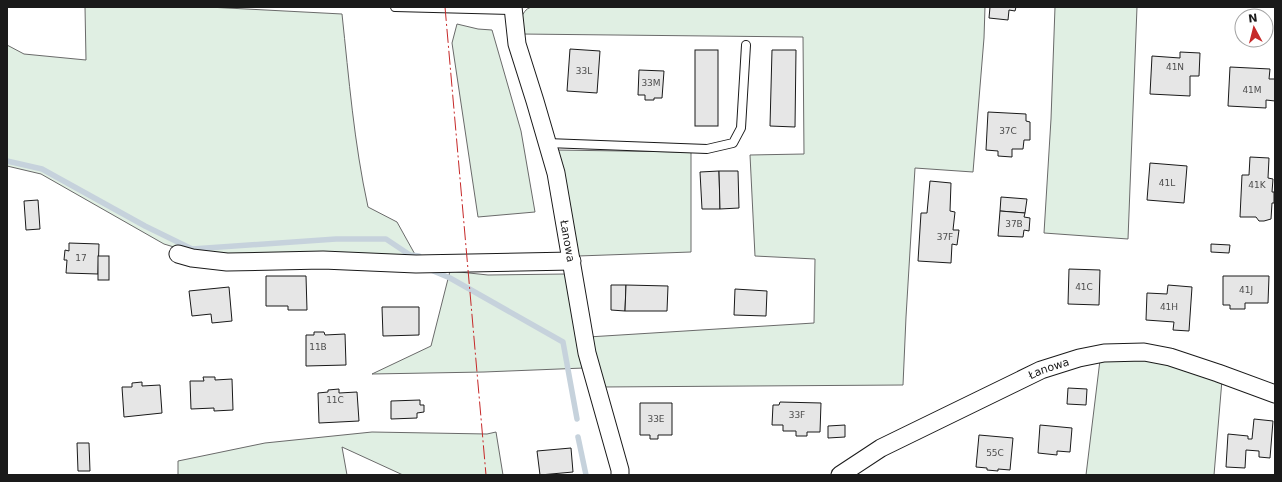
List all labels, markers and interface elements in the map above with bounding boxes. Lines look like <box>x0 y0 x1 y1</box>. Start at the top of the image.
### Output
north arrow <box>1234 8 1274 48</box>
text: N <box>1247 12 1258 26</box>
house number: 41N <box>1166 62 1184 72</box>
house number: 33L <box>576 66 592 76</box>
house number: 33M <box>641 78 661 88</box>
house number: 41M <box>1242 85 1262 95</box>
house number: 37C <box>999 126 1017 136</box>
house number: 41L <box>1159 178 1175 188</box>
house number: 41K <box>1248 180 1267 190</box>
street label: Łanowa <box>557 218 577 263</box>
house number: 37B <box>1005 219 1023 229</box>
house number: 37F <box>937 232 953 242</box>
house number: 17 <box>75 253 87 263</box>
house number: 41C <box>1075 282 1093 292</box>
house number: 41J <box>1239 285 1253 295</box>
house number: 41H <box>1160 302 1178 312</box>
house number: 11B <box>309 342 327 352</box>
street label: Łanowa <box>1026 356 1071 383</box>
house number: 11C <box>326 395 344 405</box>
house number: 33F <box>789 410 805 420</box>
house number: 33E <box>647 414 665 424</box>
house number: 55C <box>986 448 1004 458</box>

